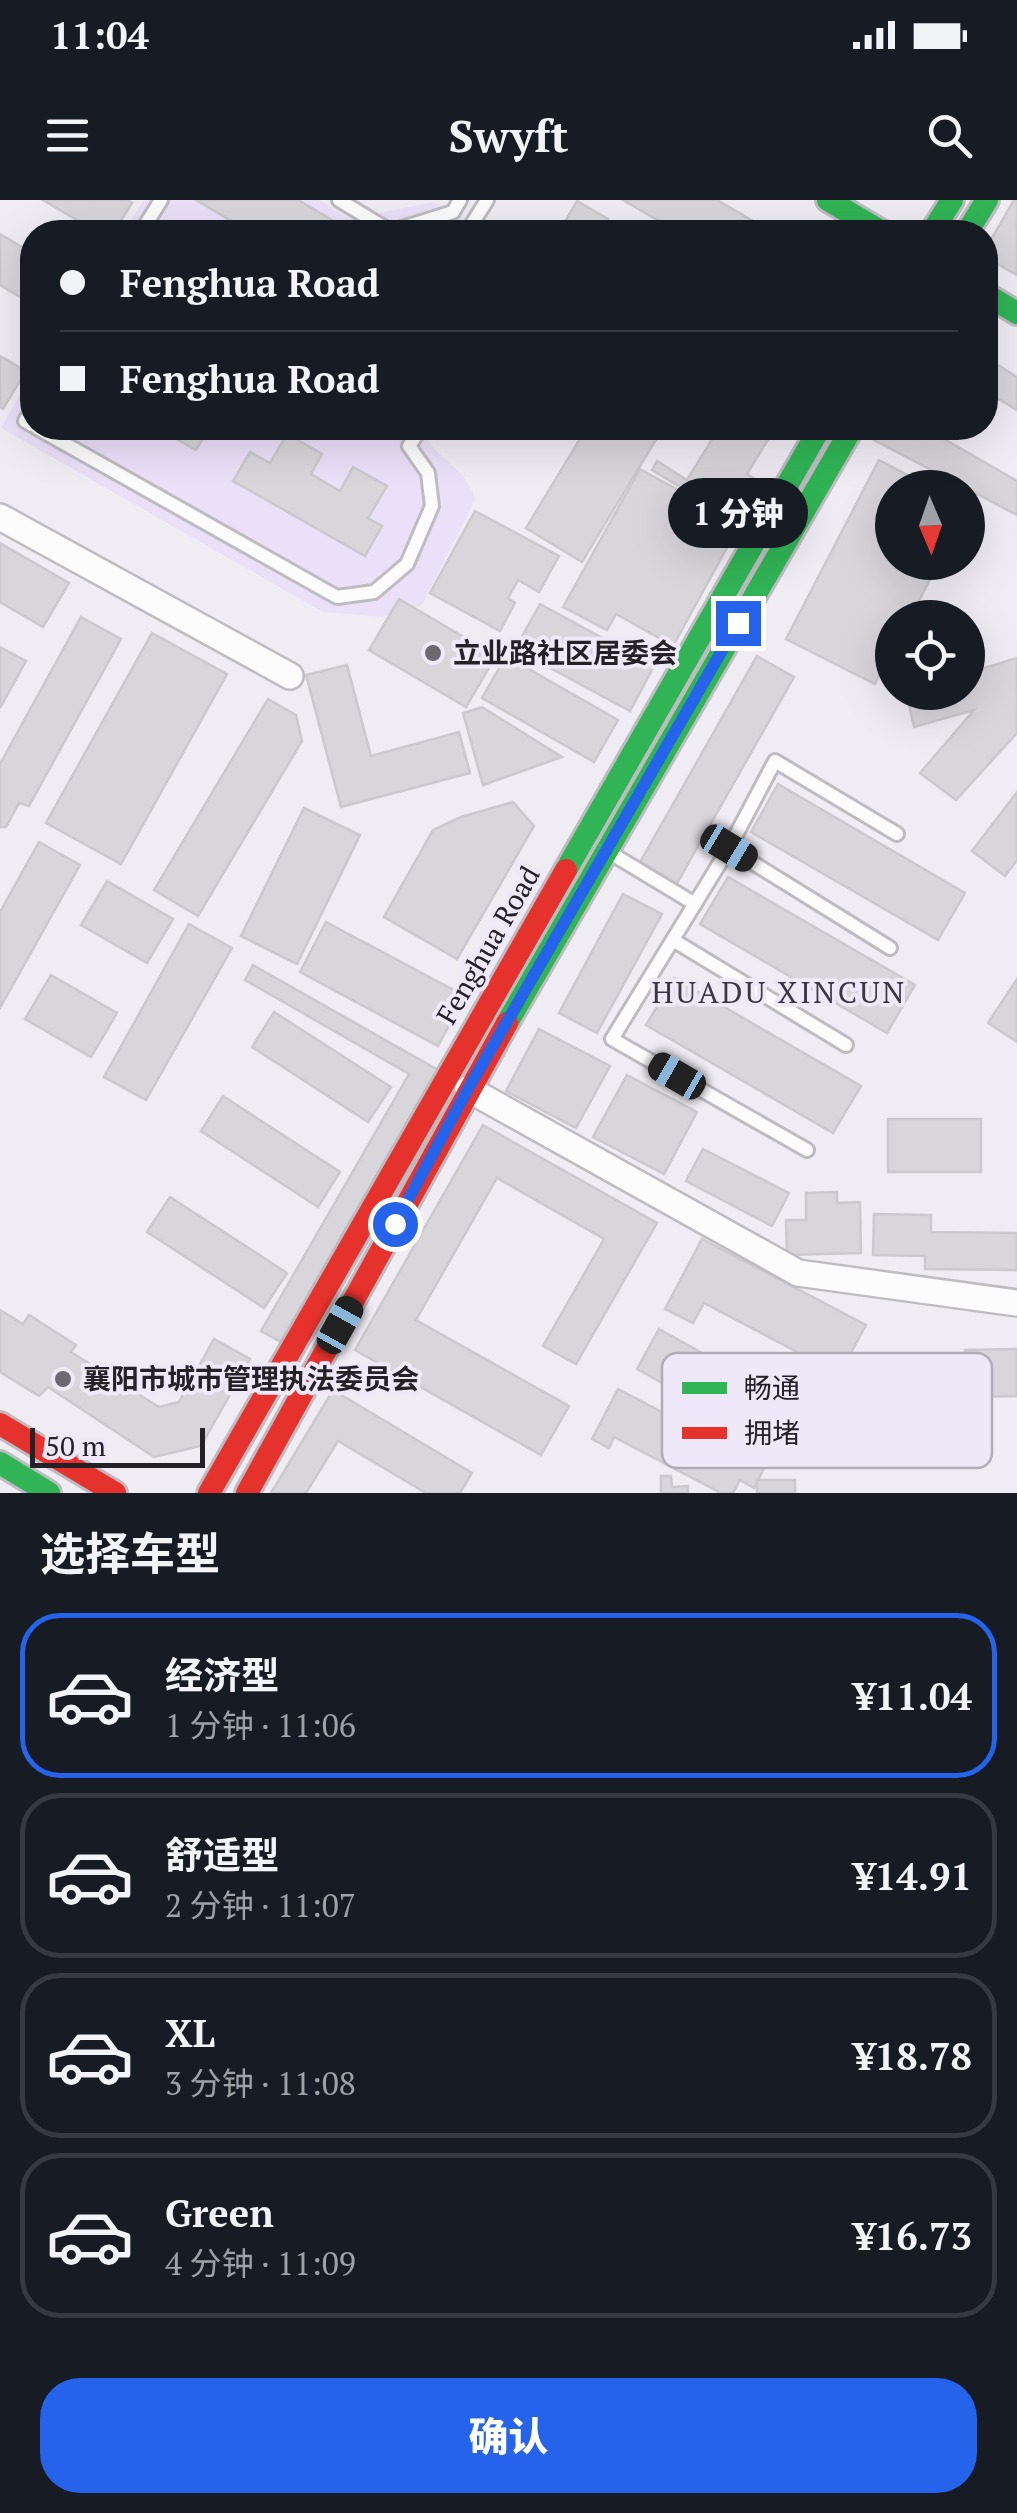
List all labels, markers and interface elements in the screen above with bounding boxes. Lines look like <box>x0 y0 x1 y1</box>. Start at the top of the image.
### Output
text: 11:04 <box>50 10 149 60</box>
text: Swyft <box>449 105 568 165</box>
icon: menu <box>40 108 95 163</box>
icon: search <box>922 108 977 163</box>
text: Fenghua Road <box>120 258 380 308</box>
text: Fenghua Road <box>120 354 380 404</box>
north arrow <box>875 470 985 580</box>
map controls <box>875 470 985 710</box>
callout: 1 分钟 <box>668 478 808 548</box>
text: 1 分钟 <box>693 492 783 534</box>
button: locate <box>875 600 985 710</box>
route end <box>716 601 761 646</box>
place label: 立业路社区居委会 <box>453 634 677 671</box>
marker: 立业路社区居委会 <box>422 642 444 664</box>
car <box>696 820 762 876</box>
street label: Fenghua Road <box>427 859 548 1030</box>
district label: HUADU XINCUN <box>651 972 907 1012</box>
car <box>644 1048 710 1104</box>
route start <box>373 1202 418 1247</box>
car <box>312 1291 368 1359</box>
legend <box>662 1353 992 1468</box>
place label: 襄阳市城市管理执法委员会 <box>83 1360 419 1397</box>
marker: 襄阳市城市管理执法委员会 <box>52 1368 74 1390</box>
text: 畅通 <box>744 1369 800 1406</box>
text: 拥堵 <box>744 1414 800 1451</box>
scale bar <box>30 1423 205 1468</box>
text: 50 m <box>45 1427 106 1464</box>
text: 选择车型 <box>40 1523 220 1583</box>
text: 经济型 <box>165 1650 279 1700</box>
icon: car <box>45 1651 135 1741</box>
text: ¥11.04 <box>853 1671 972 1721</box>
text: 1 分钟 · 11:06 <box>165 1704 356 1746</box>
text: 舒适型 <box>165 1830 279 1880</box>
icon: car <box>45 1831 135 1921</box>
text: ¥14.91 <box>853 1851 972 1901</box>
text: 2 分钟 · 11:07 <box>165 1884 356 1926</box>
text: XL <box>165 2008 215 2058</box>
icon: car <box>45 2011 135 2101</box>
text: ¥18.78 <box>853 2031 972 2081</box>
text: 3 分钟 · 11:08 <box>165 2062 356 2104</box>
text: Green <box>165 2188 274 2238</box>
icon: car <box>45 2191 135 2281</box>
text: ¥16.73 <box>853 2211 972 2261</box>
text: 4 分钟 · 11:09 <box>165 2242 356 2284</box>
button: 确认 <box>40 2378 977 2493</box>

